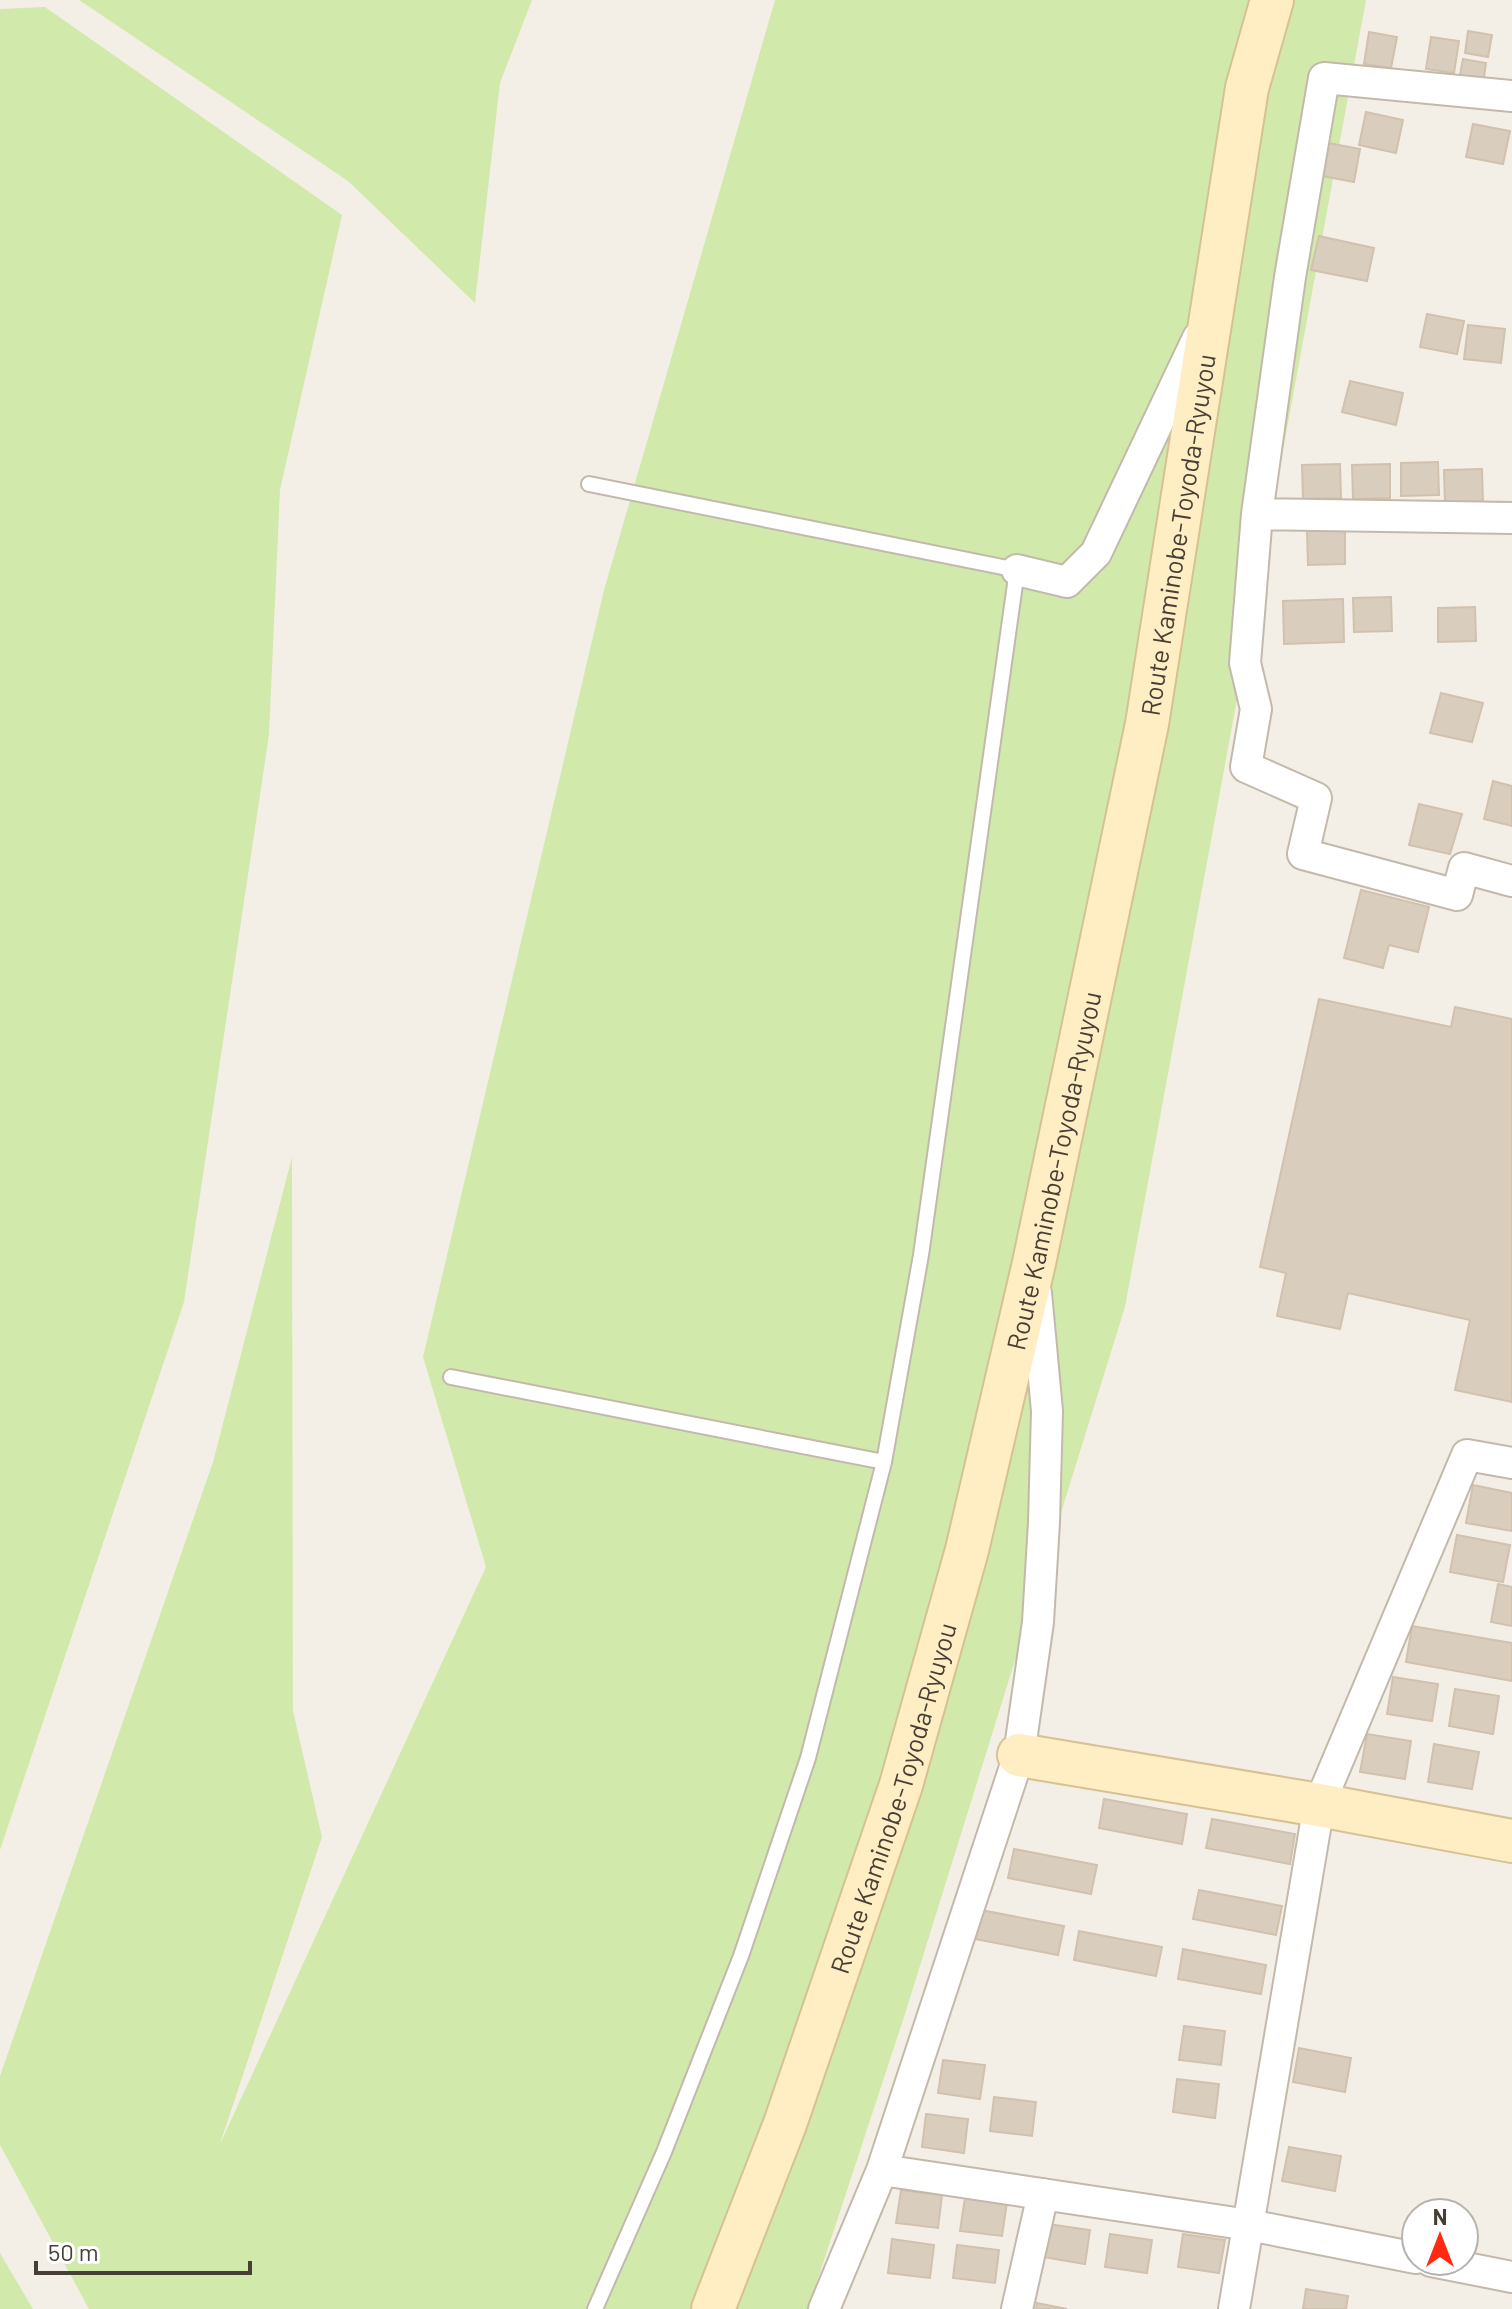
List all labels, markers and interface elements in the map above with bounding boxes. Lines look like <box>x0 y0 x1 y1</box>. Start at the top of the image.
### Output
street label: Route Kaminobe-Toyoda-Ryuyou <box>1133 352 1220 718</box>
street label: Route Kaminobe-Toyoda-Ryuyou <box>999 988 1106 1353</box>
street label: Route Kaminobe-Toyoda-Ryuyou <box>822 1619 961 1977</box>
north arrow <box>1400 2197 1480 2277</box>
text: N <box>1433 2203 1447 2229</box>
scale bar <box>36 2225 250 2275</box>
text: 50 m <box>48 2237 99 2266</box>

